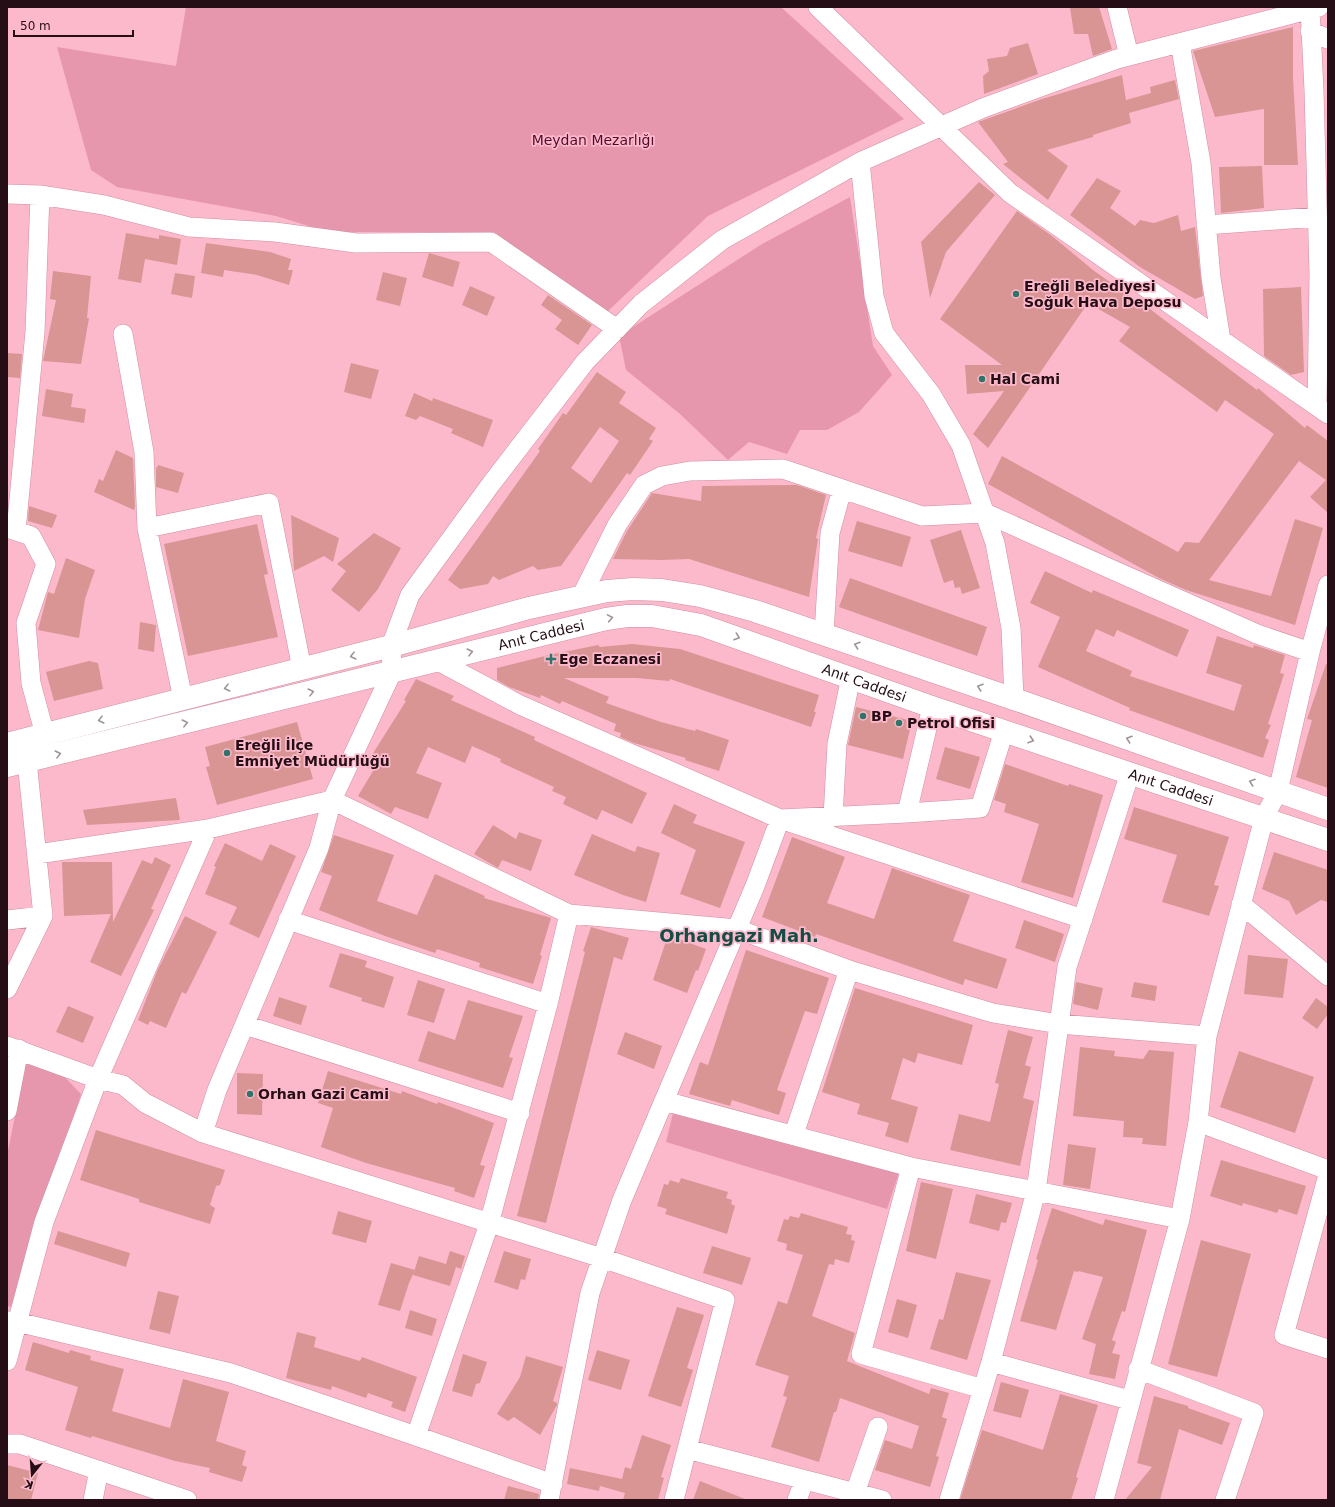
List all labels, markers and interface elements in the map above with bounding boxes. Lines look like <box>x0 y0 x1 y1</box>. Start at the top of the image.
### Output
scale bar <box>14 12 133 38</box>
text: 50 m <box>20 19 51 33</box>
park label: Meydan Mezarlığı <box>532 132 654 148</box>
place label: Ereğli Belediyesi Soğuk Hava Deposu <box>1024 278 1182 310</box>
marker: Ereğli Belediyesi Soğuk Hava Deposu <box>1011 289 1021 299</box>
place label: Hal Cami <box>990 371 1060 387</box>
marker: Hal Cami <box>977 374 987 384</box>
one-way arrow <box>607 615 613 623</box>
street label: Anıt Caddesi <box>496 617 586 653</box>
one-way arrow <box>733 632 740 641</box>
one-way arrow <box>853 642 860 650</box>
one-way arrow <box>466 648 473 657</box>
one-way arrow <box>350 651 356 659</box>
place label: Ege Eczanesi <box>559 651 661 667</box>
marker: Ege Eczanesi <box>546 654 556 664</box>
street label: Anıt Caddesi <box>820 661 908 705</box>
one-way arrow <box>224 683 231 692</box>
one-way arrow <box>976 683 983 692</box>
one-way arrow <box>308 688 314 696</box>
place label: BP <box>871 708 892 724</box>
marker: BP <box>858 711 868 721</box>
place label: Petrol Ofisi <box>907 715 995 731</box>
one-way arrow <box>98 716 104 724</box>
marker: Petrol Ofisi <box>894 718 904 728</box>
one-way arrow <box>182 719 188 727</box>
one-way arrow <box>1126 735 1133 744</box>
one-way arrow <box>1028 736 1035 744</box>
place label: Ereğli İlçe Emniyet Müdürlüğü <box>235 737 390 769</box>
marker: Ereğli İlçe Emniyet Müdürlüğü <box>222 748 232 758</box>
one-way arrow <box>55 750 62 758</box>
street label: Anıt Caddesi <box>1127 766 1215 809</box>
one-way arrow <box>1248 778 1255 787</box>
district label: Orhangazi Mah. <box>659 925 819 946</box>
place label: Orhan Gazi Cami <box>258 1086 389 1102</box>
marker: Orhan Gazi Cami <box>245 1089 255 1099</box>
north arrow <box>12 1455 52 1495</box>
text: K <box>23 1476 35 1492</box>

